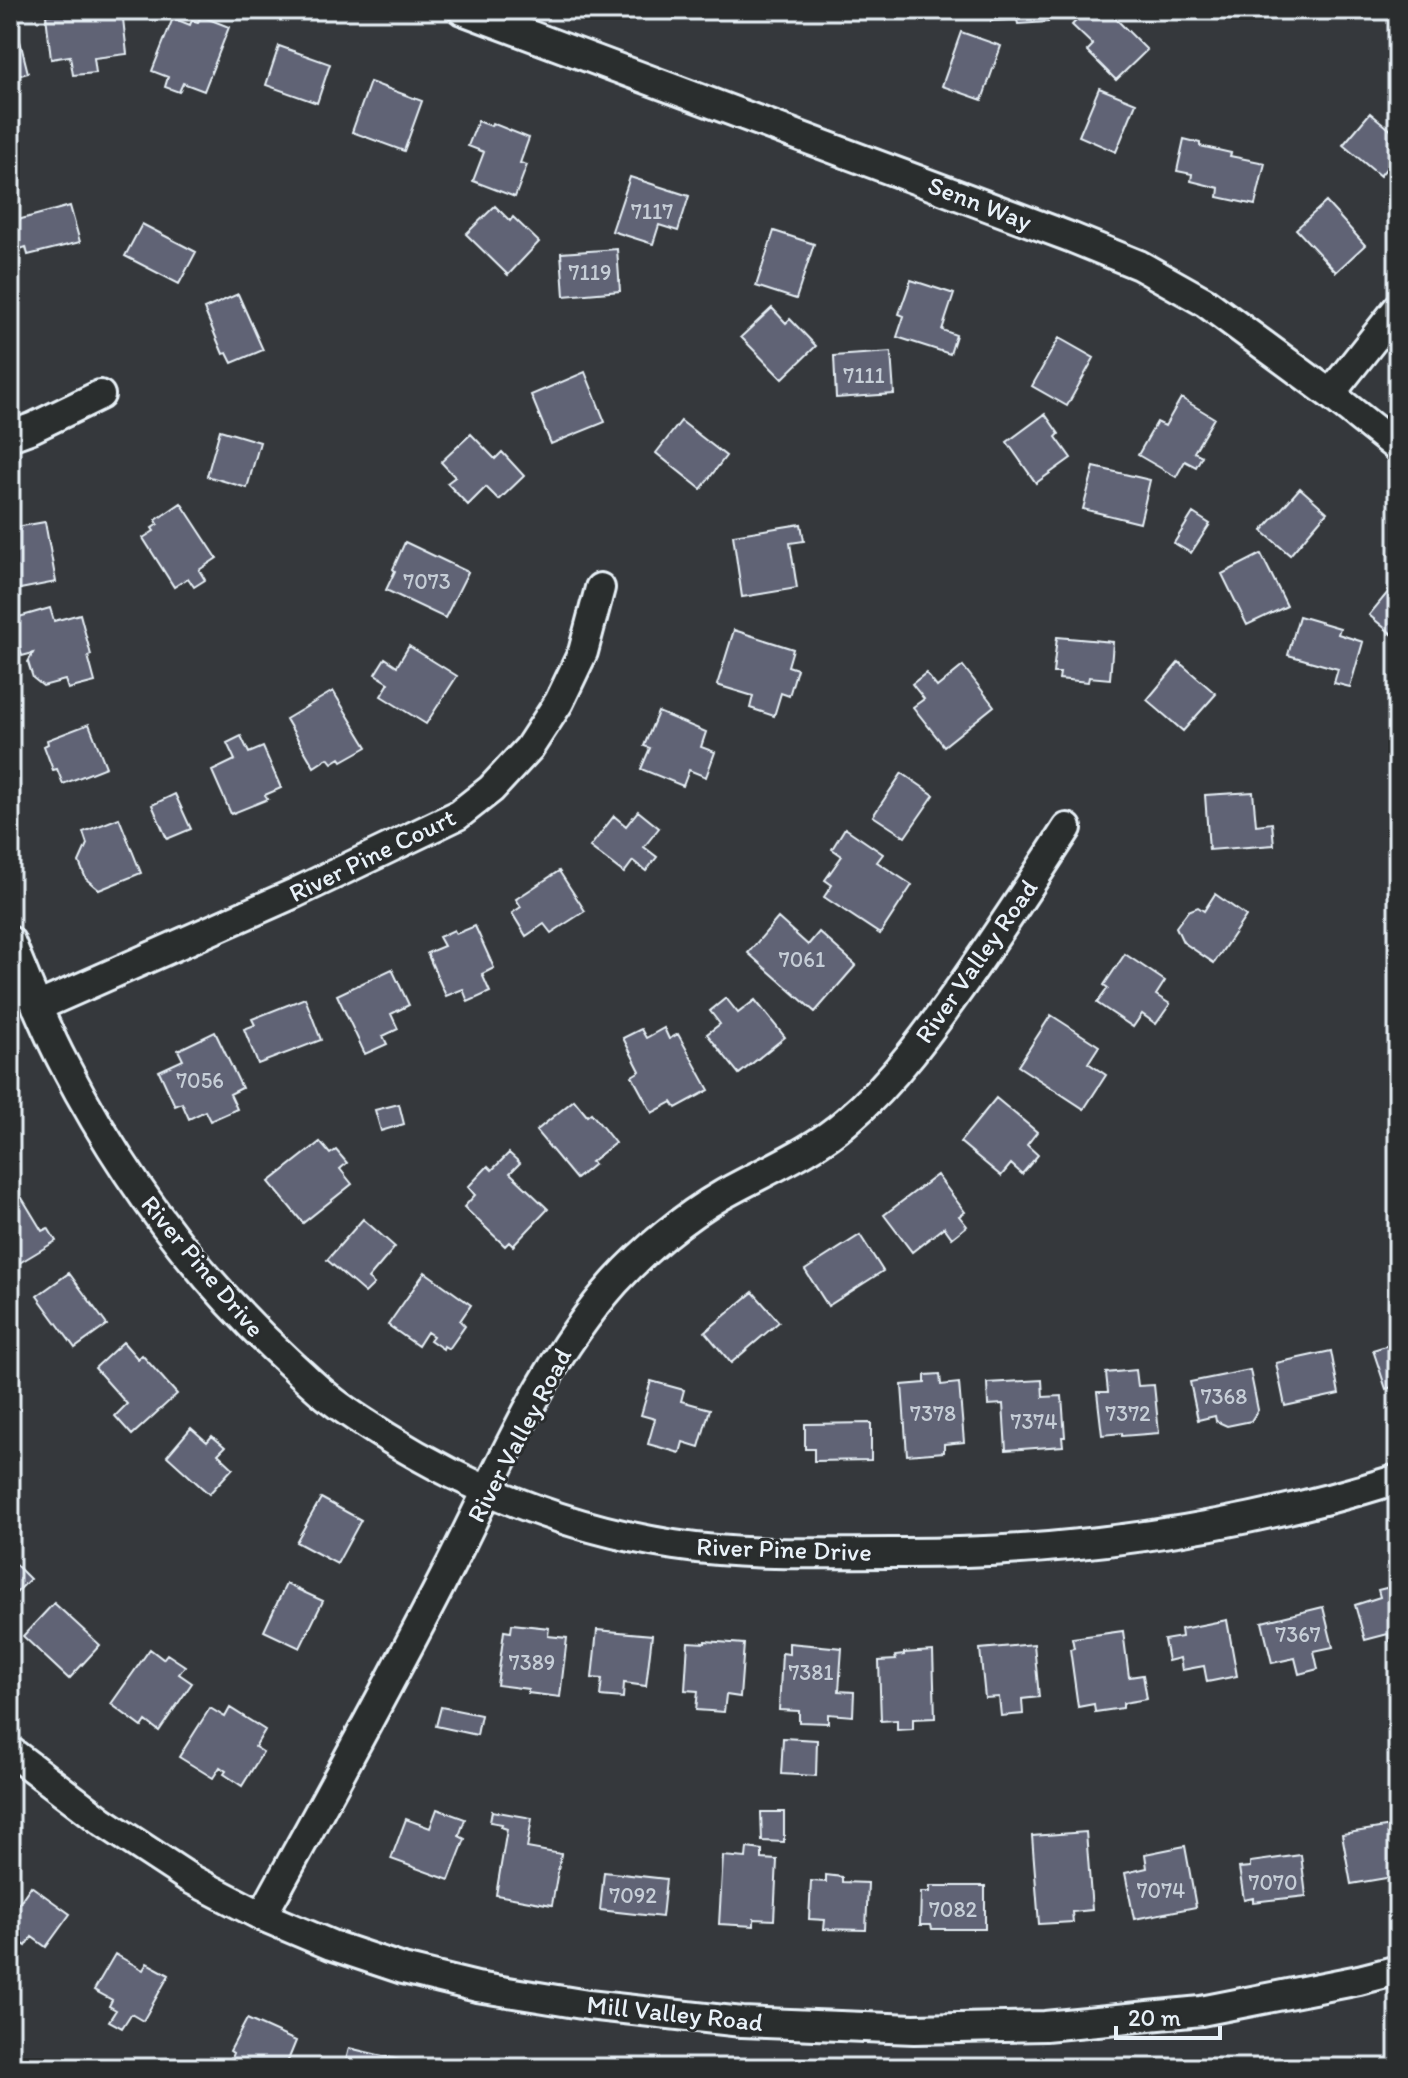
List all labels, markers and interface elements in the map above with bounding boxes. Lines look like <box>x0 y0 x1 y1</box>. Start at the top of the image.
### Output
street label: Senn Way <box>924 169 1036 237</box>
house number: 7117 <box>631 198 673 225</box>
house number: 7119 <box>569 259 611 286</box>
house number: 7111 <box>843 362 885 389</box>
house number: 7073 <box>403 568 451 595</box>
street label: River Pine Court <box>284 801 461 909</box>
street label: River Valley Road <box>908 873 1044 1049</box>
house number: 7061 <box>779 946 825 973</box>
house number: 7056 <box>176 1067 224 1094</box>
street label: River Pine Drive <box>134 1188 272 1344</box>
street label: River Valley Road <box>460 1342 578 1528</box>
house number: 7368 <box>1201 1383 1247 1410</box>
house number: 7378 <box>910 1400 956 1427</box>
house number: 7372 <box>1105 1400 1151 1427</box>
house number: 7374 <box>1010 1408 1058 1435</box>
street label: River Pine Drive <box>696 1530 872 1568</box>
house number: 7367 <box>1275 1621 1321 1648</box>
house number: 7389 <box>509 1649 555 1676</box>
house number: 7381 <box>788 1659 834 1686</box>
house number: 7070 <box>1249 1869 1297 1896</box>
house number: 7074 <box>1137 1877 1185 1904</box>
house number: 7092 <box>609 1882 657 1909</box>
house number: 7082 <box>929 1896 977 1923</box>
street label: Mill Valley Road <box>585 1988 765 2038</box>
scale bar <box>1116 1990 1220 2040</box>
text: 20 m <box>1128 2003 1181 2032</box>

